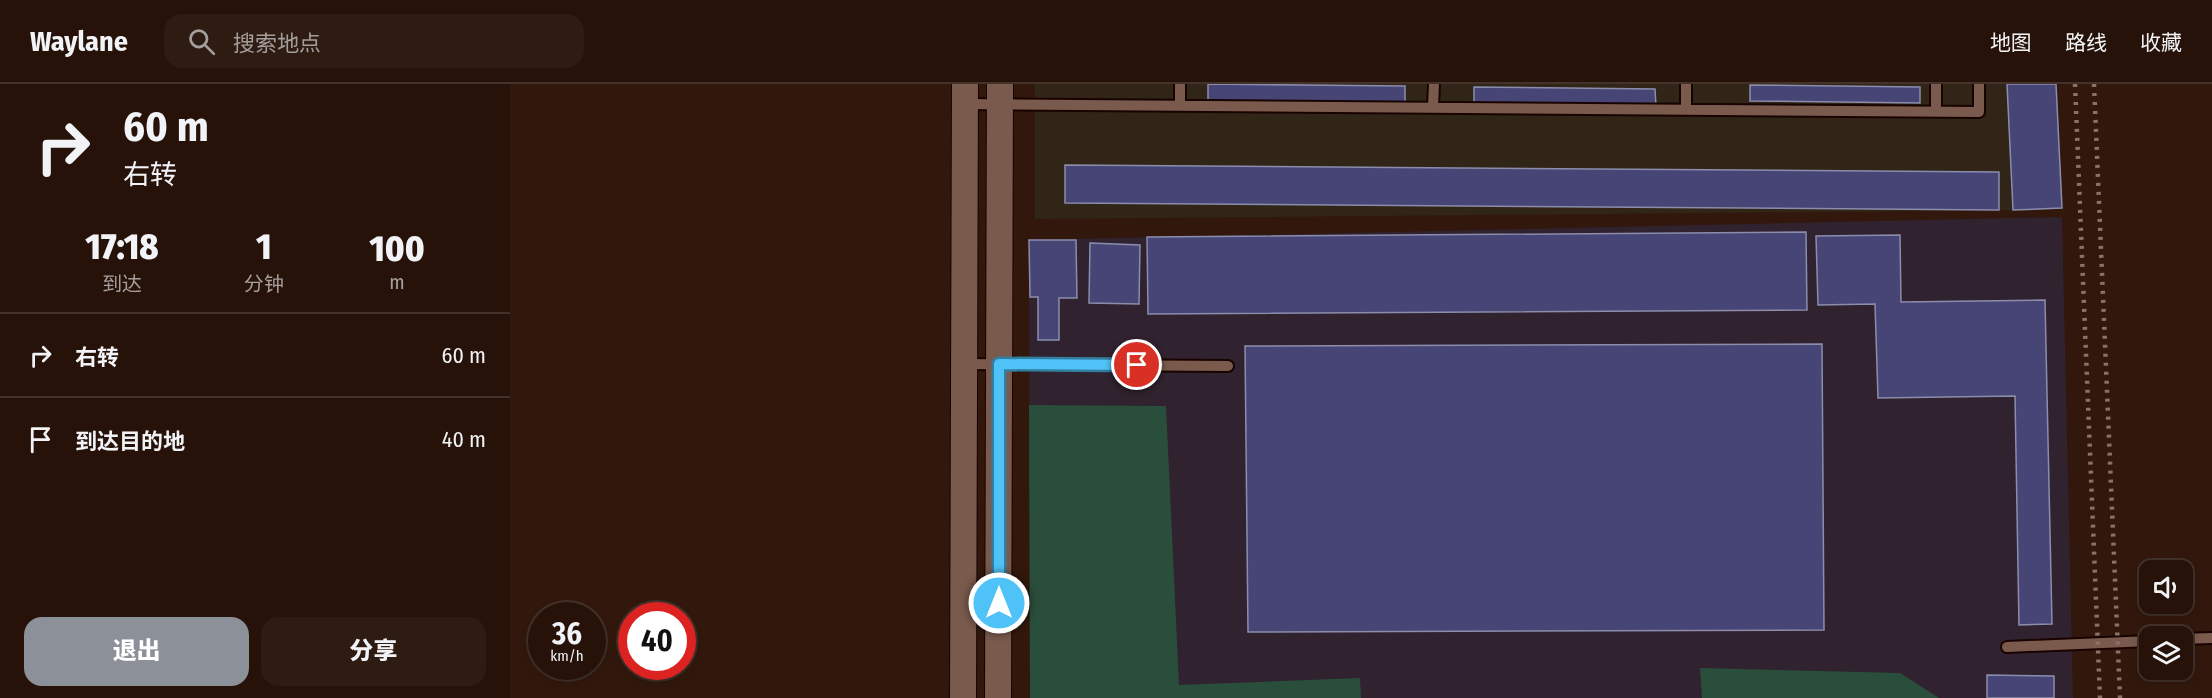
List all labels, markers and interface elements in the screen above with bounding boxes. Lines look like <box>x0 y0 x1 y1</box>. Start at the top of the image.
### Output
search box <box>164 14 584 68</box>
text: Waylane <box>30 25 128 58</box>
icon: search <box>185 25 218 58</box>
text: 搜索地点 <box>233 30 321 57</box>
text: 地图 <box>1990 30 2032 56</box>
text: 路线 <box>2065 30 2107 56</box>
text: 收藏 <box>2140 30 2182 56</box>
text: 60 m <box>123 102 209 152</box>
icon: right <box>24 108 102 186</box>
text: 右转 <box>123 159 177 191</box>
text: 17:18 <box>85 225 159 269</box>
text: 1 <box>256 225 272 269</box>
text: 100 <box>369 227 425 271</box>
text: m <box>389 270 405 294</box>
text: 到达 <box>102 272 142 296</box>
text: 分钟 <box>244 272 284 296</box>
icon: right <box>24 339 57 372</box>
pin <box>1111 339 1162 390</box>
text: 60 m <box>442 342 486 369</box>
text: 右转 <box>75 344 119 371</box>
icon: arrive <box>1120 348 1153 381</box>
icon: arrive <box>24 423 57 456</box>
text: 40 m <box>442 426 486 453</box>
text: 到达目的地 <box>75 428 185 455</box>
map controls <box>2139 560 2193 680</box>
button: sound <box>2139 560 2193 614</box>
position arrow <box>967 571 1031 635</box>
speed limit sign: 40 <box>618 602 696 680</box>
text: 36 <box>552 616 582 652</box>
button: 退出 <box>24 617 249 686</box>
button: 分享 <box>261 617 486 686</box>
button: layers <box>2139 626 2193 680</box>
text: km/h <box>550 647 584 665</box>

